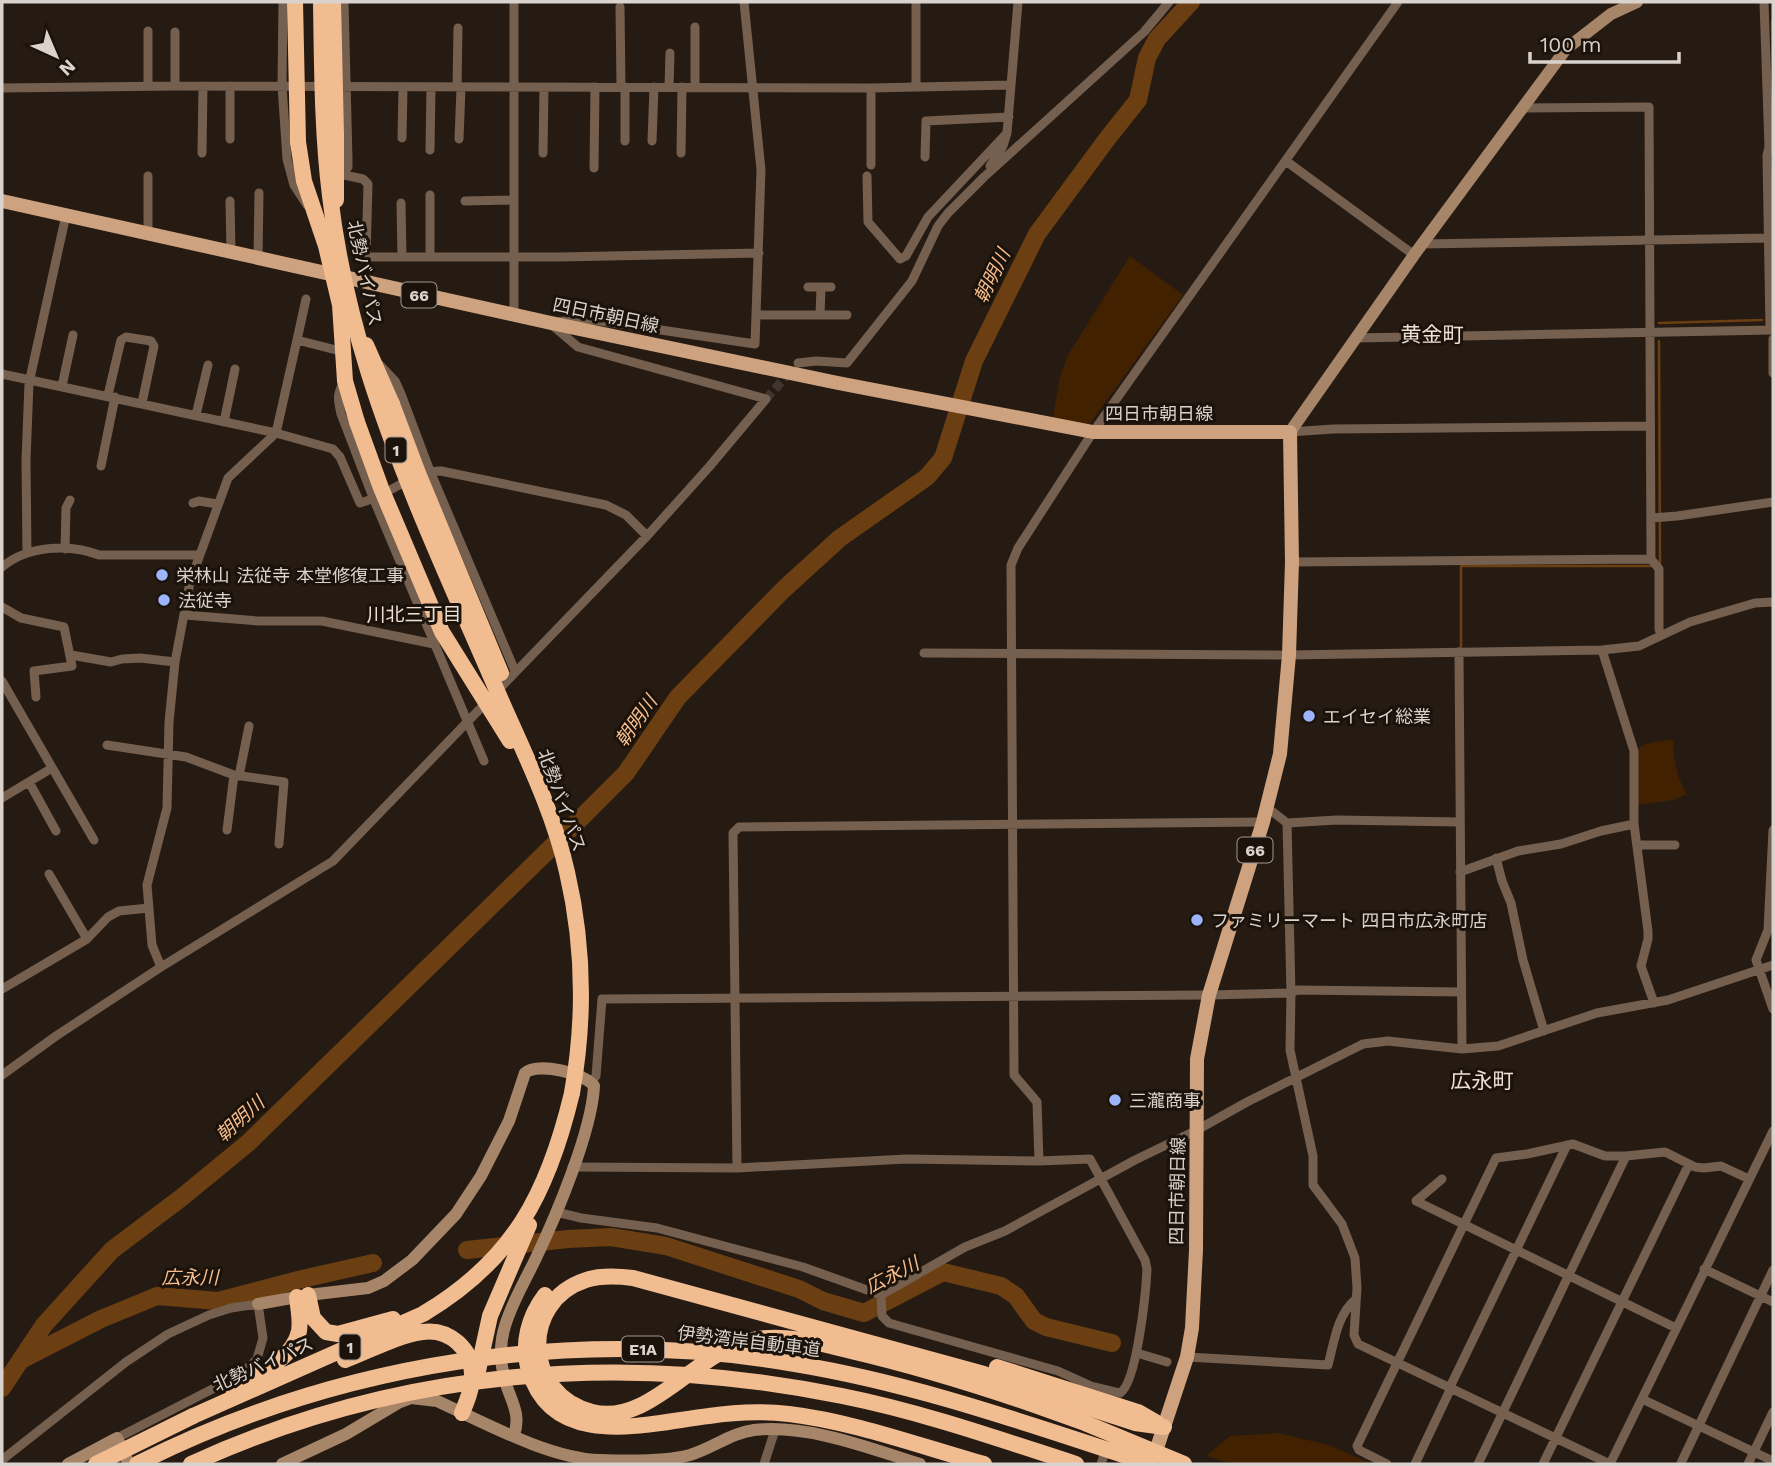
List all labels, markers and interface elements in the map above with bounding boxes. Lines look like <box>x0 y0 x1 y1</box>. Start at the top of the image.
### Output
north arrow <box>21 21 91 91</box>
scale bar <box>1530 21 1679 65</box>
text: 100 m <box>1540 32 1602 57</box>
text: N <box>54 55 81 81</box>
street label: 北勢バイパス <box>344 218 386 328</box>
water label: 朝明川 <box>969 244 1016 307</box>
road number: 66 <box>402 282 436 308</box>
street label: 四日市朝日線 <box>551 294 661 336</box>
district label: 黄金町 <box>1401 322 1464 347</box>
street label: 四日市朝日線 <box>1105 403 1213 424</box>
road number: 1 <box>386 438 406 463</box>
place label: 栄林山 法従寺 本堂修復工事 <box>176 565 404 586</box>
marker: 栄林山 法従寺 本堂修復工事 <box>154 567 170 583</box>
place label: 法従寺 <box>178 590 232 611</box>
marker: 法従寺 <box>156 592 172 608</box>
district label: 川北三丁目 <box>366 603 462 626</box>
water label: 朝明川 <box>610 689 663 751</box>
place label: エイセイ総業 <box>1323 706 1431 727</box>
marker: エイセイ総業 <box>1301 708 1317 724</box>
street label: 北勢バイパス <box>534 746 590 854</box>
road number: 66 <box>1238 838 1272 862</box>
place label: ファミリーマート 四日市広永町店 <box>1211 910 1487 931</box>
marker: ファミリーマート 四日市広永町店 <box>1189 912 1205 928</box>
district label: 広永町 <box>1451 1068 1514 1093</box>
water label: 朝明川 <box>211 1090 270 1147</box>
place label: 三瀧商事 <box>1129 1090 1201 1111</box>
marker: 三瀧商事 <box>1107 1092 1123 1108</box>
street label: 四日市朝日線 <box>1166 1137 1188 1245</box>
water label: 広永川 <box>861 1251 924 1298</box>
water label: 広永川 <box>161 1266 220 1289</box>
street label: 伊勢湾岸自動車道 <box>676 1322 822 1360</box>
street label: 北勢バイパス <box>210 1333 316 1395</box>
road number: 1 <box>340 1334 360 1359</box>
road number: E1A <box>622 1336 664 1362</box>

